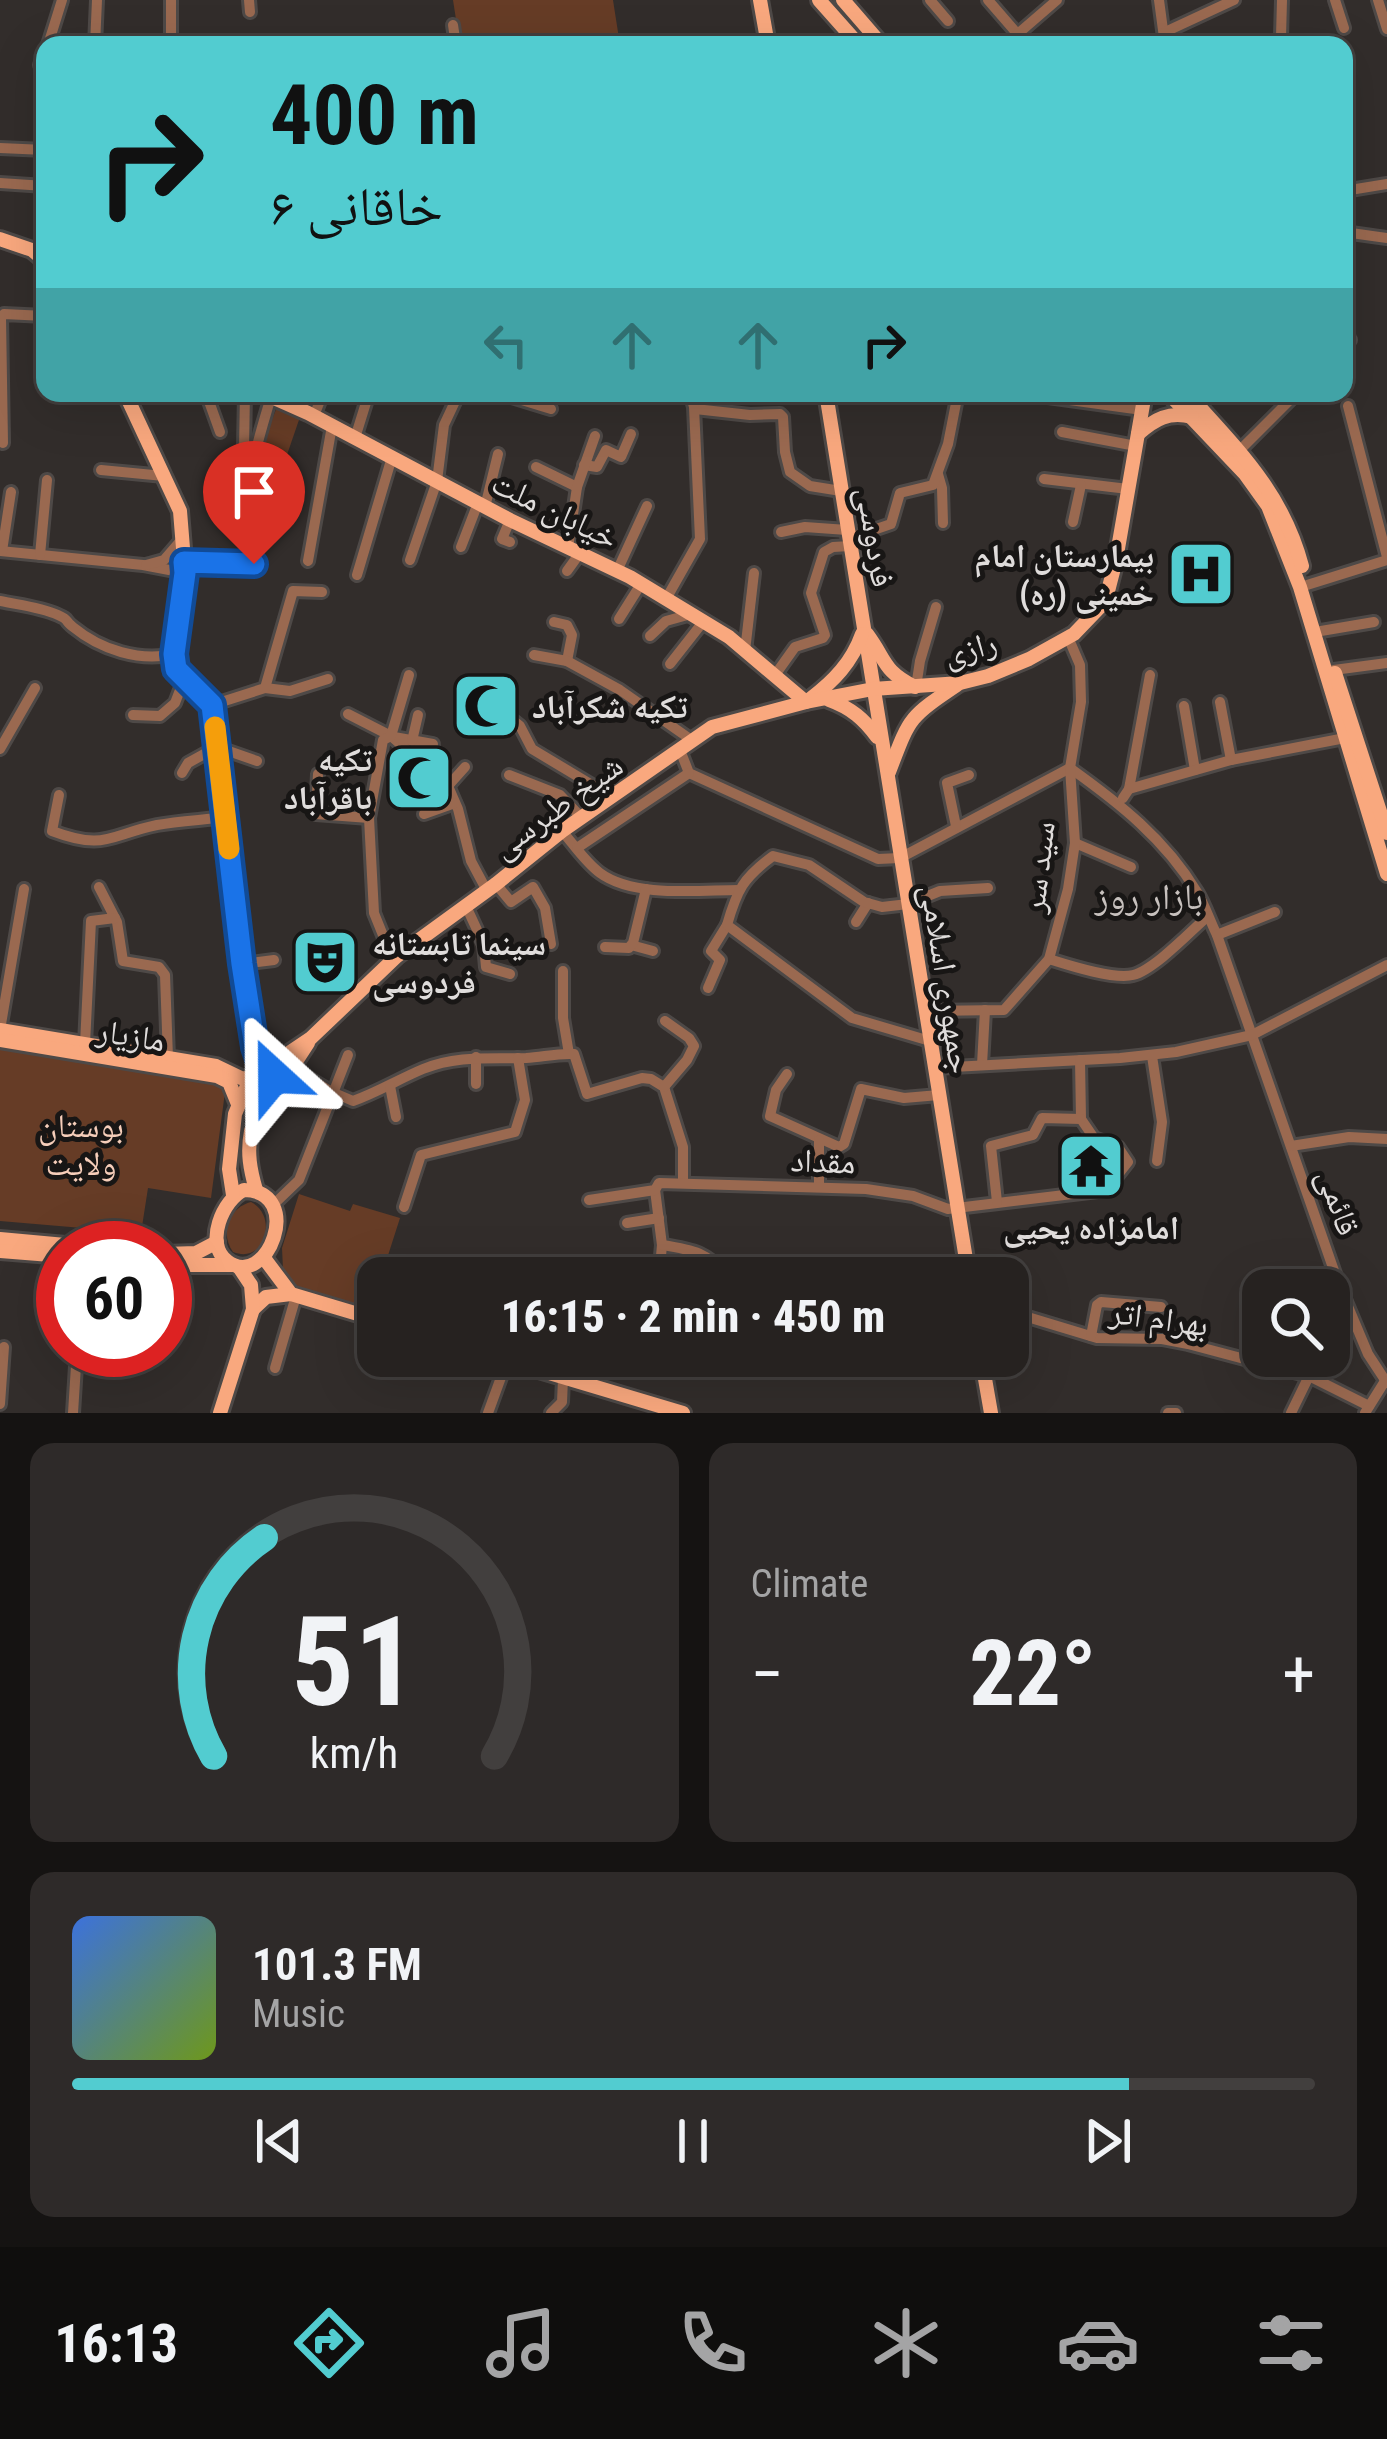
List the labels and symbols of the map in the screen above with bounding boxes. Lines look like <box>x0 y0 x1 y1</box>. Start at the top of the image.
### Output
pin <box>203 441 305 564</box>
street label: خیابان ملت <box>485 463 625 558</box>
street label: فردوسی <box>848 484 903 590</box>
place label: بیمارستان امام خمینی (ره) <box>974 536 1154 614</box>
hospital icon: بیمارستان امام خمینی (ره) <box>1166 539 1236 609</box>
street label: رازی <box>939 622 1001 675</box>
mosque icon: تکیه شکرآباد <box>451 671 521 741</box>
place label: تکیه شکرآباد <box>532 687 688 726</box>
place label: تکیه باقرآباد <box>284 740 372 817</box>
mosque icon: تکیه باقرآباد <box>384 743 454 813</box>
street label: شیخ طبرسی <box>484 745 631 868</box>
street label: سید سر <box>1013 819 1063 916</box>
district label: بازار روز <box>1094 876 1203 918</box>
street label: جمهوری اسلامی <box>912 882 981 1076</box>
place label: سینما تابستانه فردوسی <box>372 924 546 1002</box>
theatre icon: سینما تابستانه فردوسی <box>290 927 360 997</box>
street label: مازیار <box>93 1010 168 1060</box>
position arrow <box>211 1013 337 1139</box>
park label: بوستان ولایت <box>38 1106 124 1183</box>
temple icon: امامزاده یحیی <box>1056 1131 1126 1201</box>
street label: مقداد <box>790 1140 856 1182</box>
street label: قائمی <box>1309 1164 1368 1241</box>
place label: امامزاده یحیی <box>1003 1208 1179 1248</box>
speed limit sign: 60 <box>36 1221 192 1377</box>
street label: بهرام اتر <box>1106 1292 1211 1346</box>

